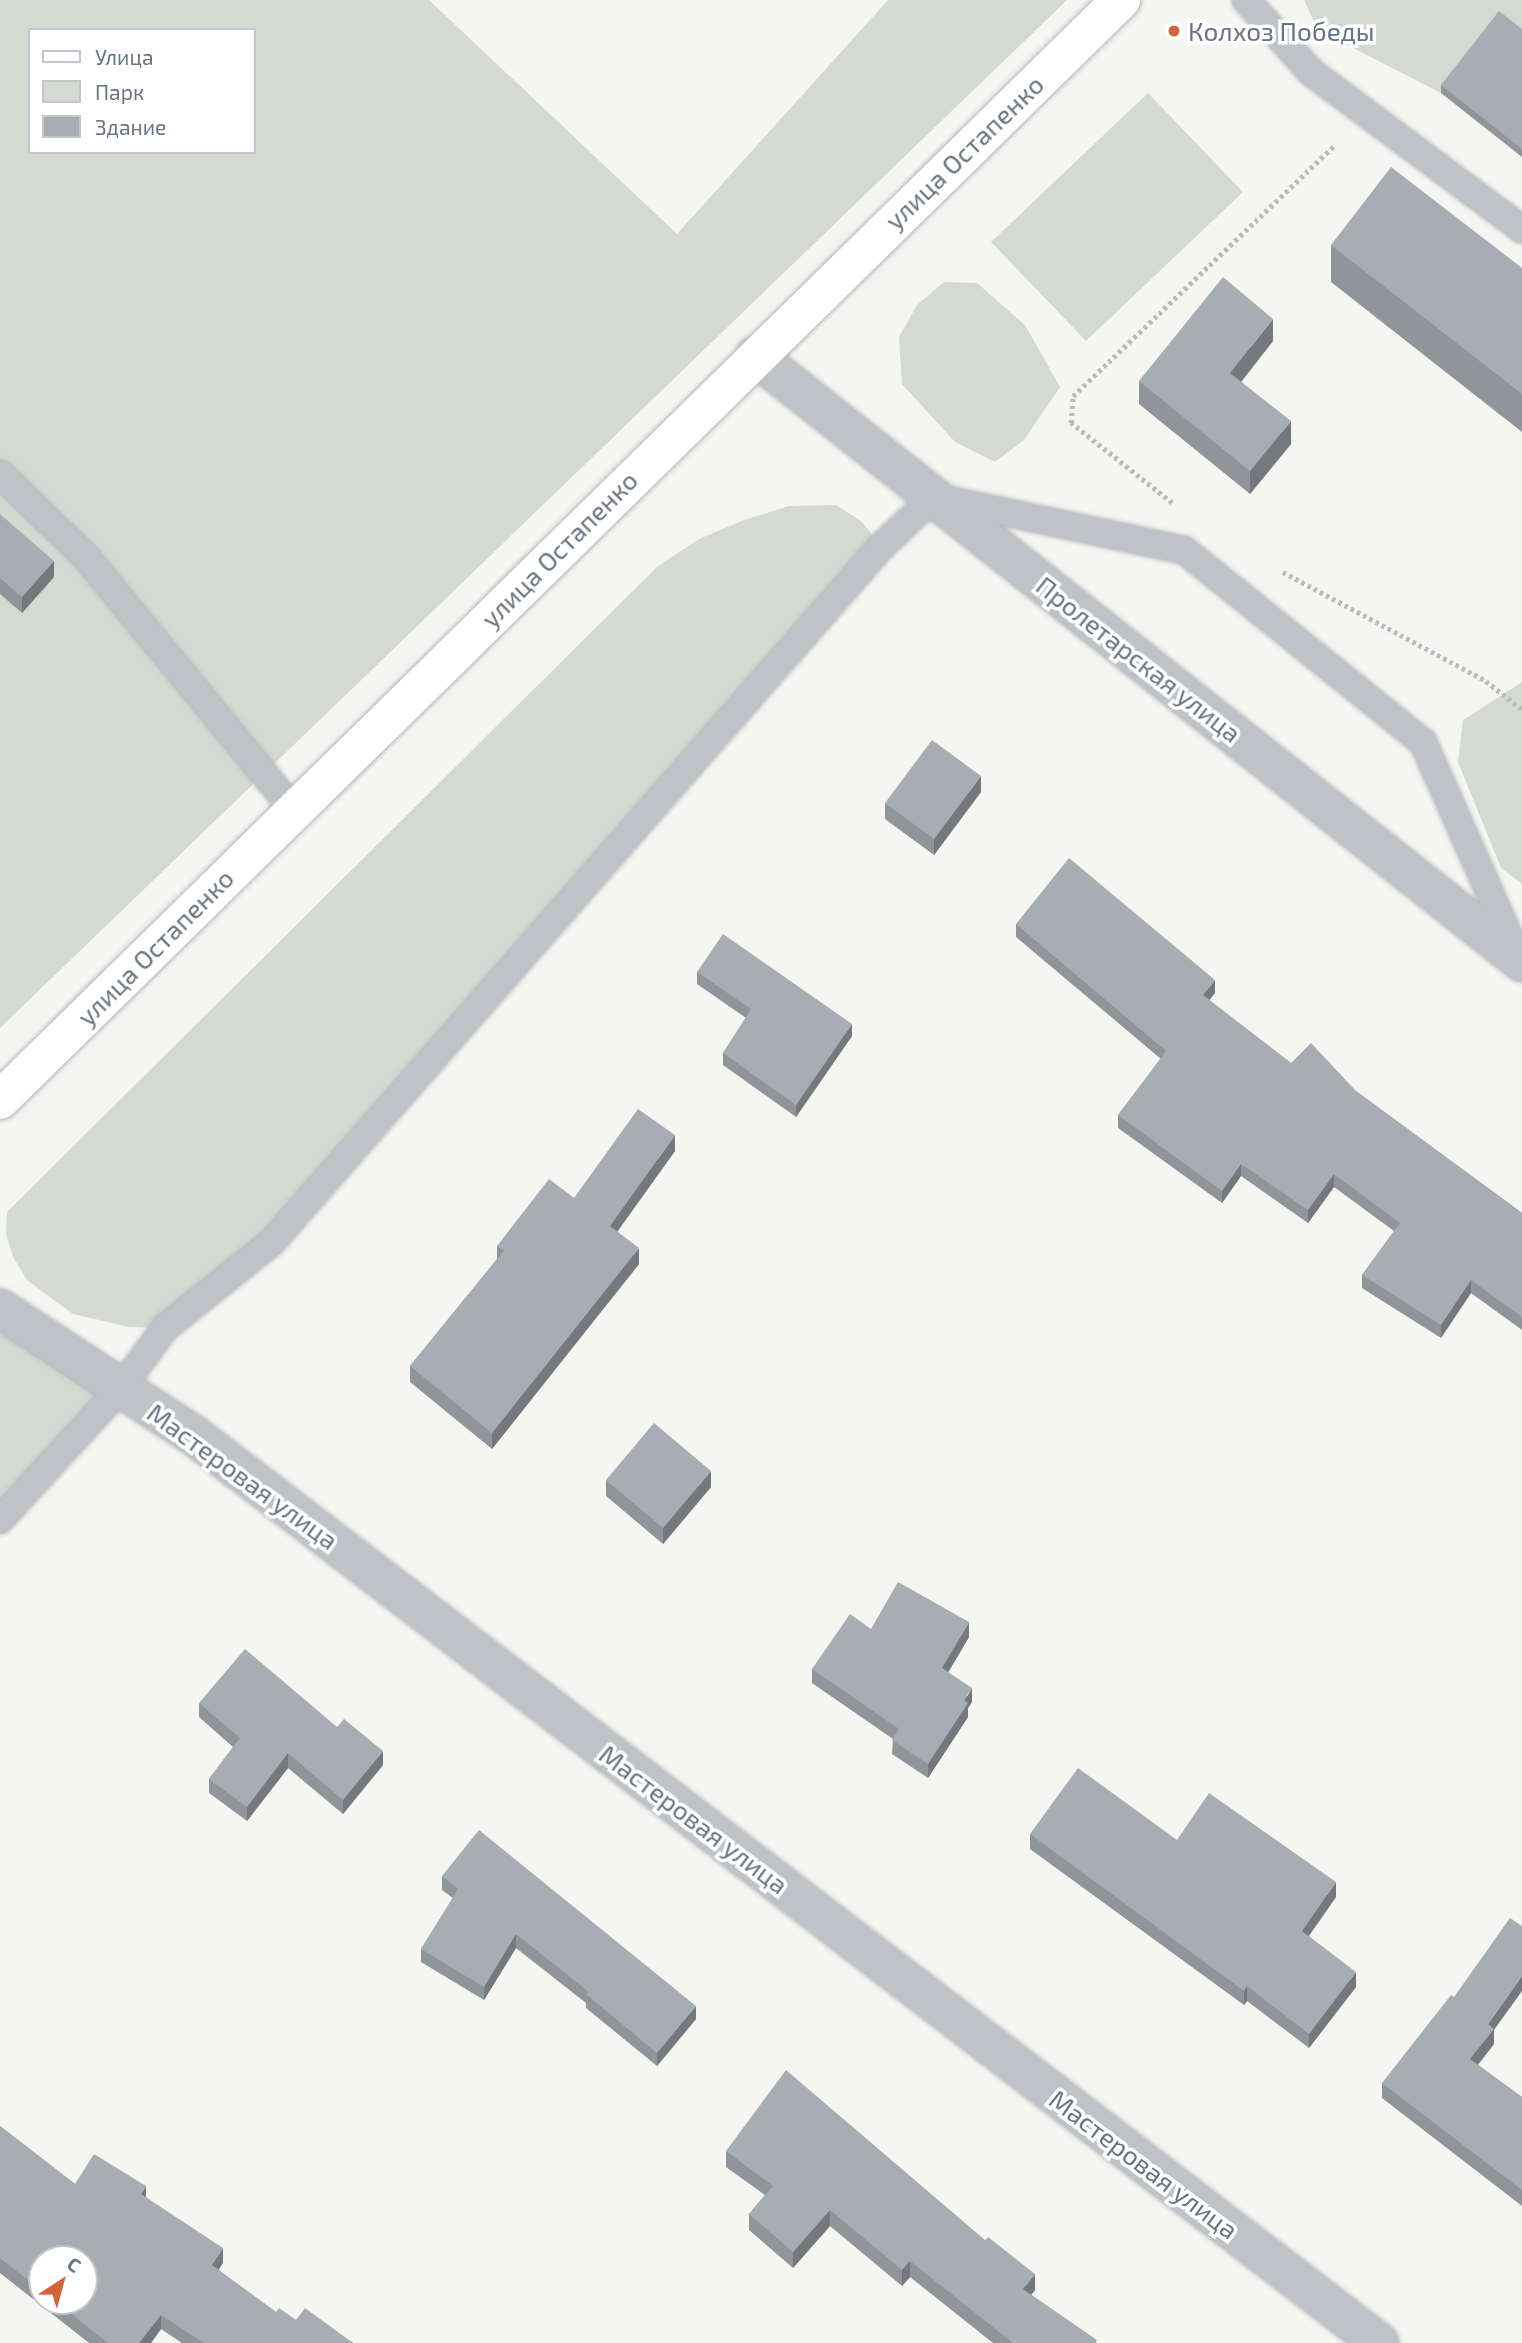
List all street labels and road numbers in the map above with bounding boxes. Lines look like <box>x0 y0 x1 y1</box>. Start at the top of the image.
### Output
street label: улица Остапенко <box>878 68 1050 236</box>
street label: улица Остапенко <box>474 464 644 634</box>
street label: Пролетарская улица <box>1030 569 1248 749</box>
street label: улица Остапенко <box>70 862 240 1032</box>
street label: Мастеровая улица <box>142 1396 344 1556</box>
street label: Мастеровая улица <box>594 1738 794 1900</box>
street label: Мастеровая улица <box>1044 2083 1244 2245</box>

